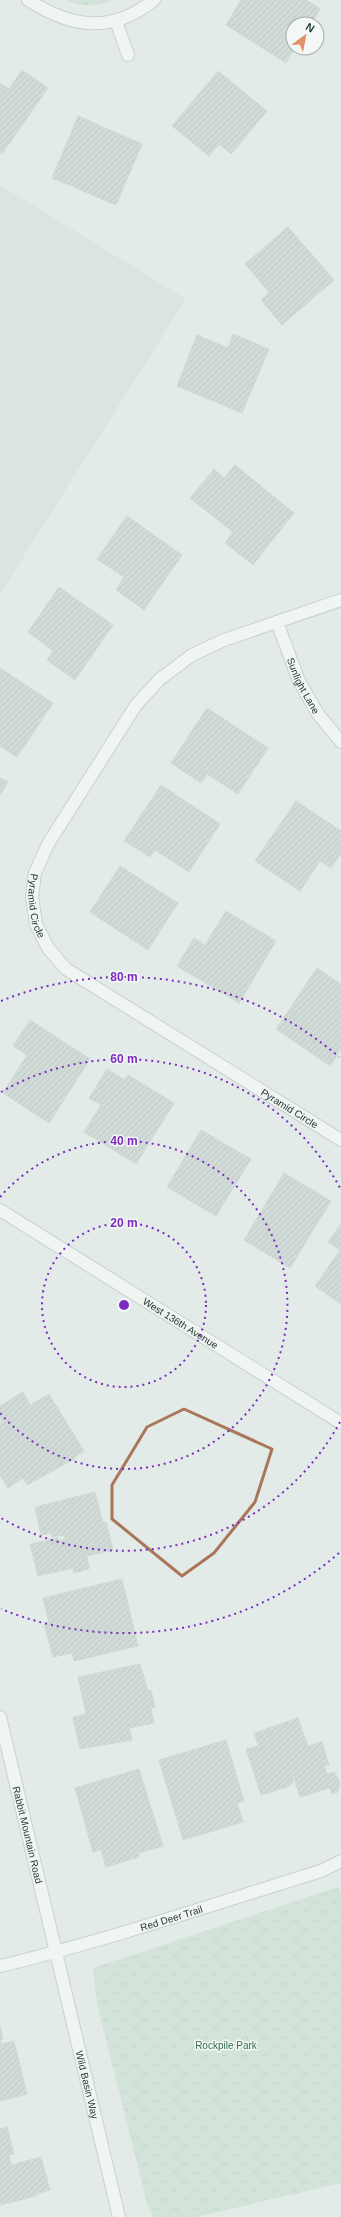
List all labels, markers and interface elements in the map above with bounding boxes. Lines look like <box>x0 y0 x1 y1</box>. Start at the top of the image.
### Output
north arrow <box>285 16 325 56</box>
text: N <box>304 20 317 35</box>
street label: Sunlight Lane <box>285 656 322 716</box>
street label: Pyramid Circle <box>26 873 47 940</box>
text: 80 m <box>110 970 138 984</box>
text: 60 m <box>110 1052 138 1066</box>
street label: Pyramid Circle <box>259 1087 320 1131</box>
text: 40 m <box>110 1134 138 1148</box>
text: 20 m <box>110 1216 138 1230</box>
street label: West 136th Avenue <box>141 1296 220 1351</box>
centre of rings <box>117 1298 131 1312</box>
street label: Rabbit Mountain Road <box>11 1785 44 1885</box>
street label: Red Deer Trail <box>139 1904 204 1933</box>
park label: Rockpile Park <box>195 2040 258 2051</box>
street label: Wild Basin Way <box>74 2050 100 2120</box>

